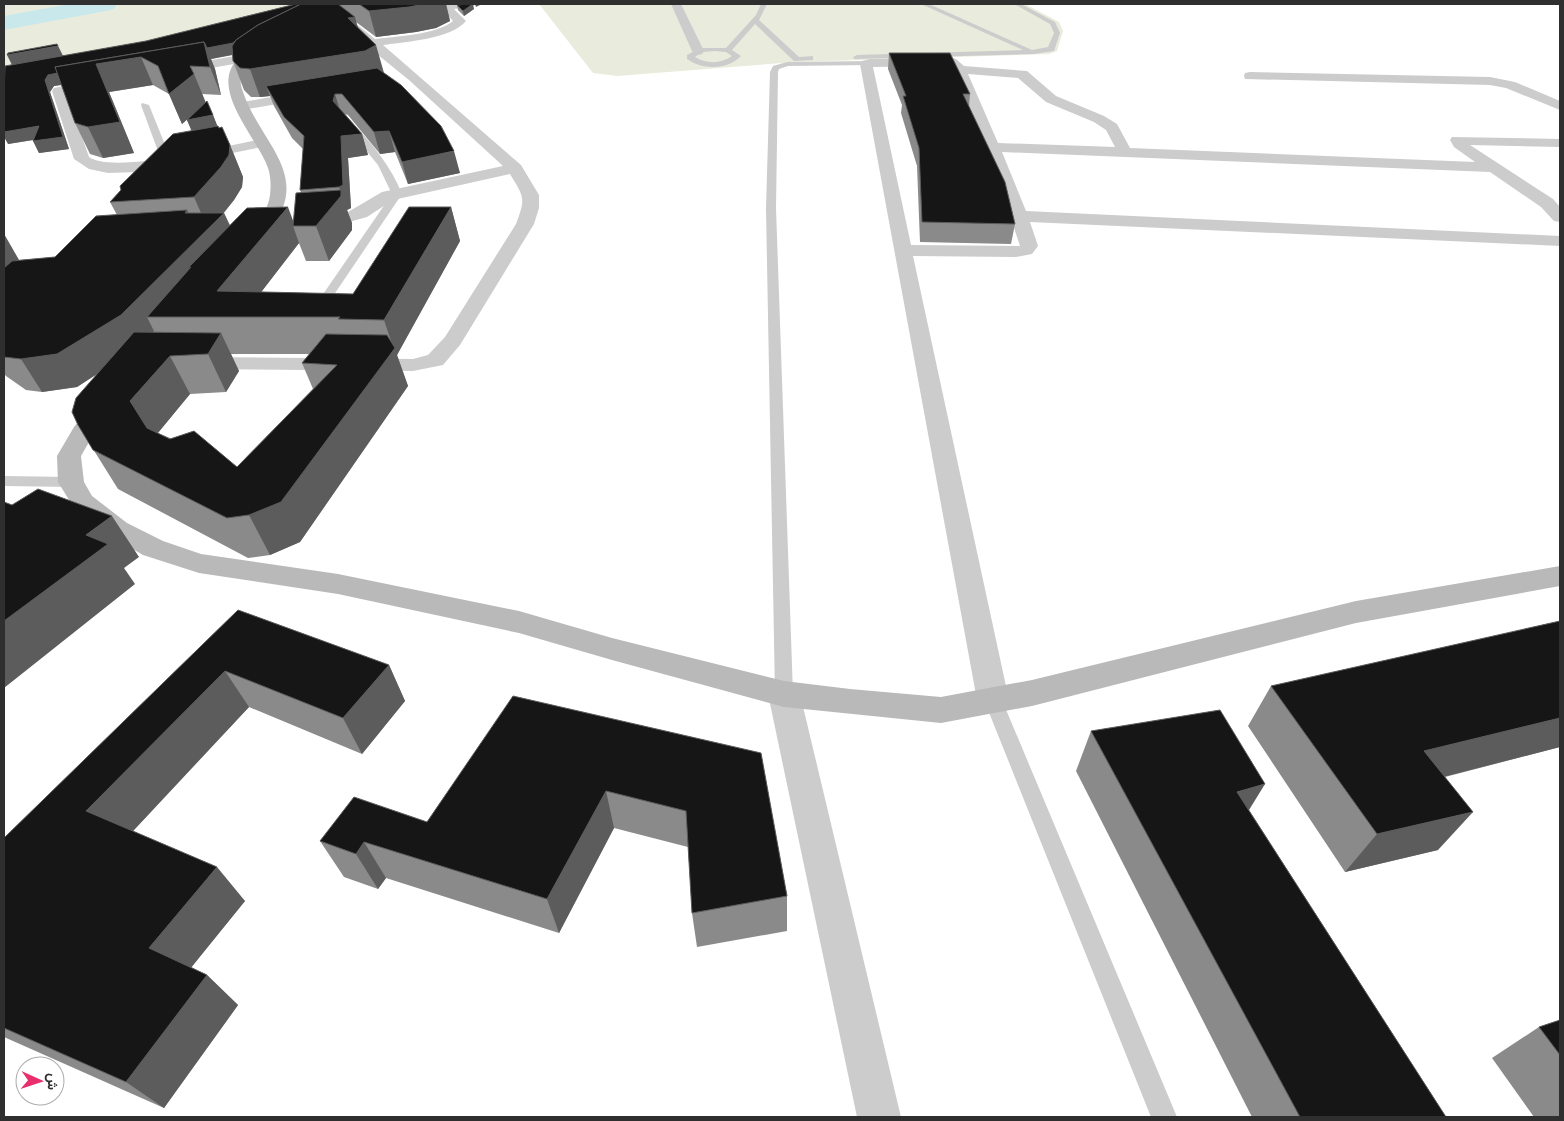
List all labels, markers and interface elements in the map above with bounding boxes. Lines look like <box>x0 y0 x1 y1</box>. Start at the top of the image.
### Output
north arrow <box>15 1056 65 1106</box>
text: ش <box>44 1073 61 1091</box>

